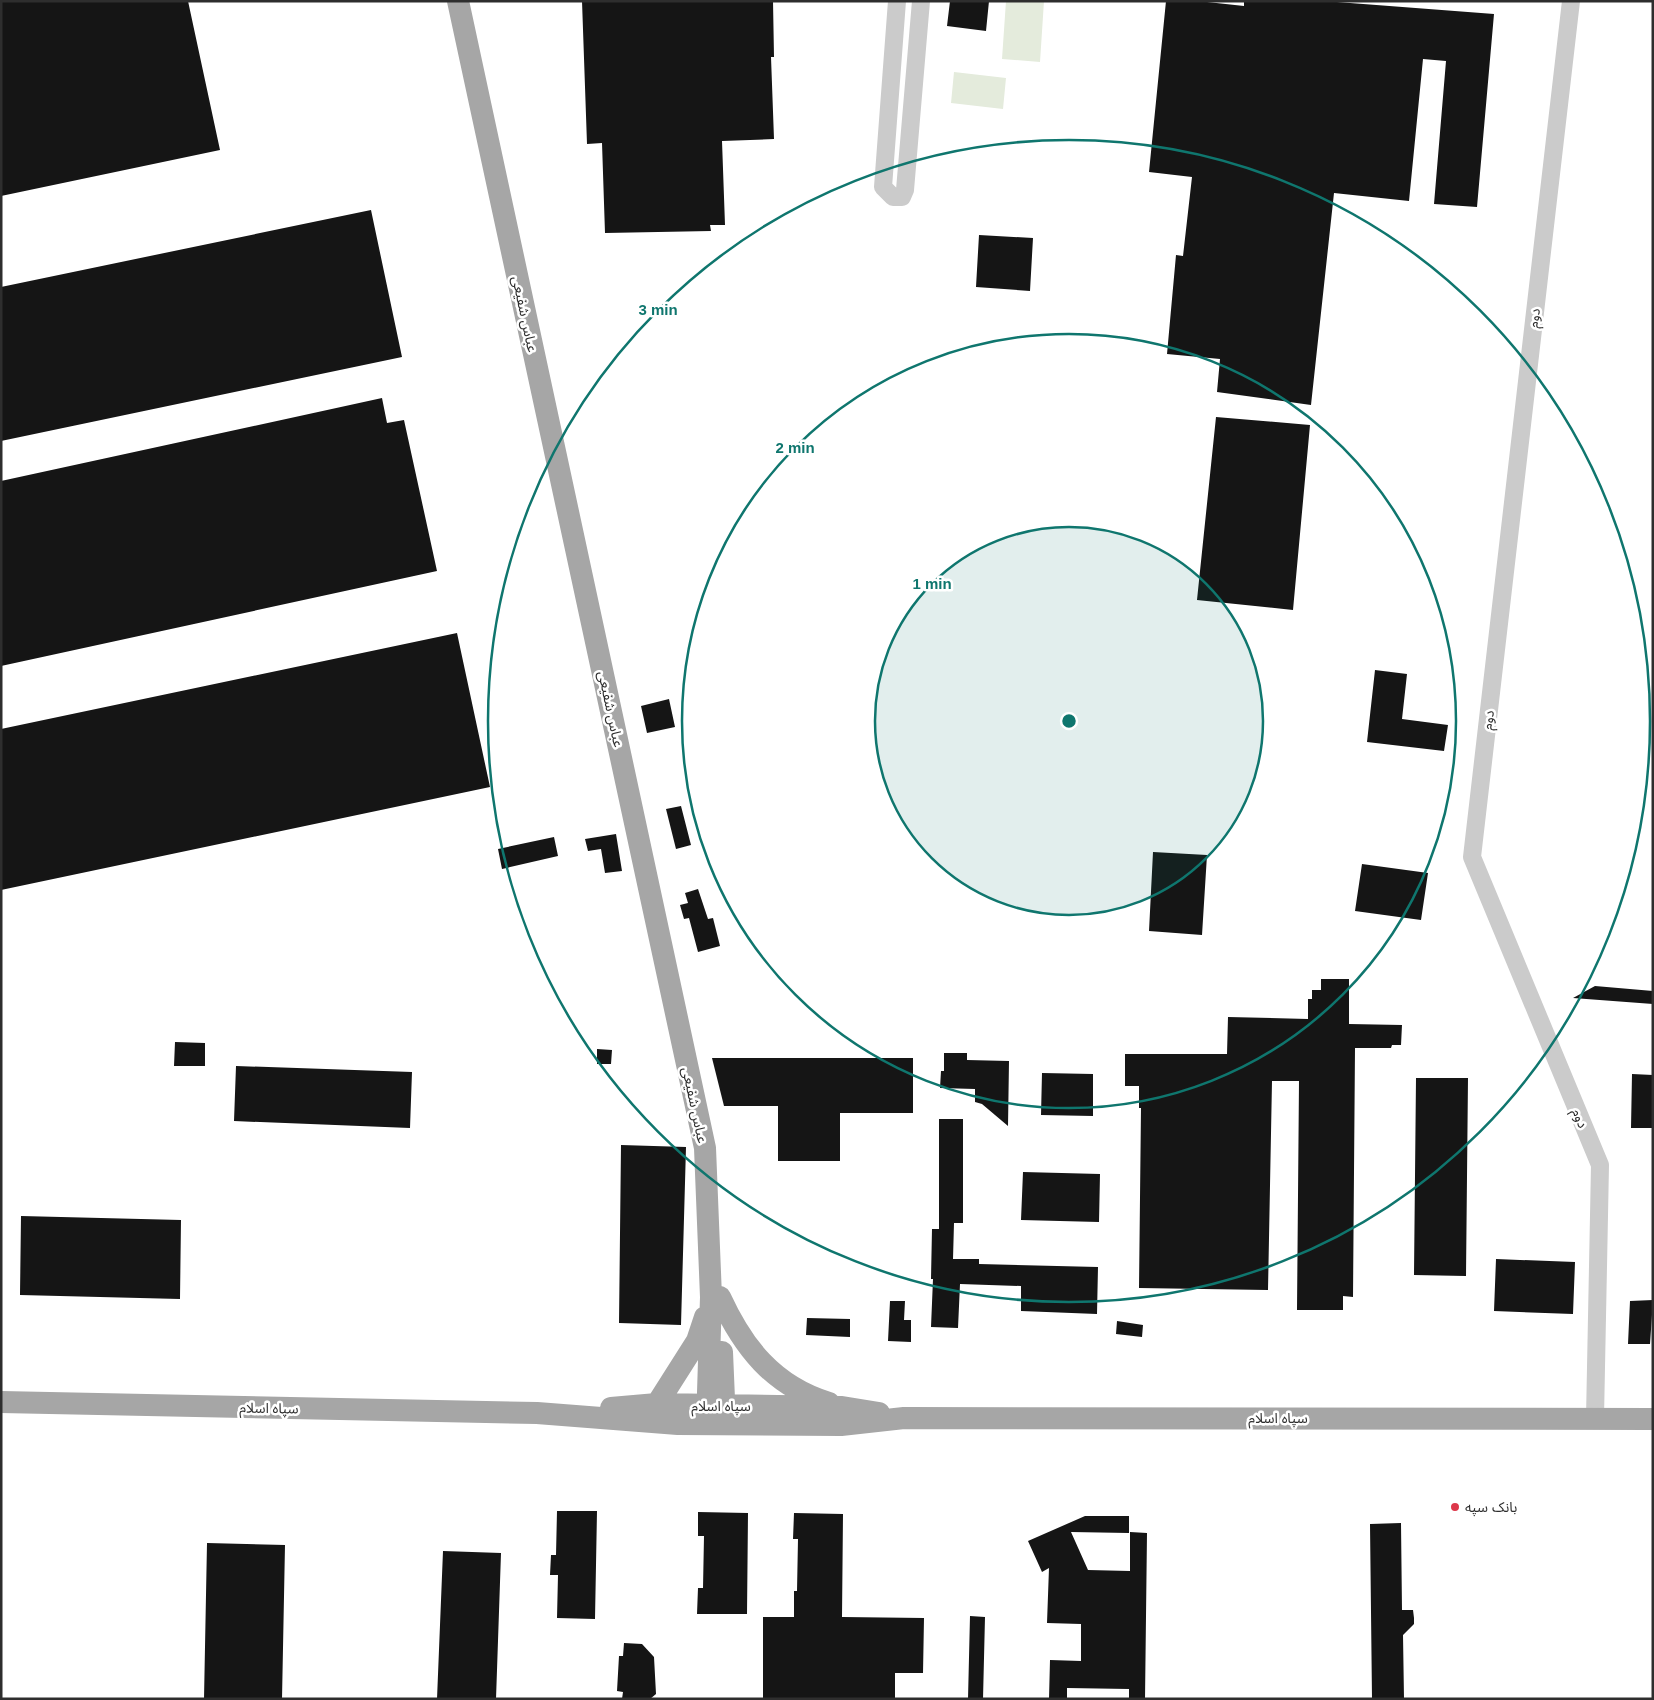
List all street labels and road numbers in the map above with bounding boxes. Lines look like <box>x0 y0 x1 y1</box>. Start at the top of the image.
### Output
street label: عباس شفیعی <box>508 274 541 354</box>
street label: دوم <box>1525 307 1546 329</box>
street label: عباس شفیعی <box>594 669 627 749</box>
street label: دوم <box>1479 709 1500 731</box>
street label: عباس شفیعی <box>678 1065 711 1145</box>
street label: دوم <box>1566 1106 1591 1132</box>
street label: سپاه اسلام <box>691 1398 751 1417</box>
street label: سپاه اسلام <box>239 1399 299 1420</box>
street label: سپاه اسلام <box>1248 1410 1308 1429</box>

